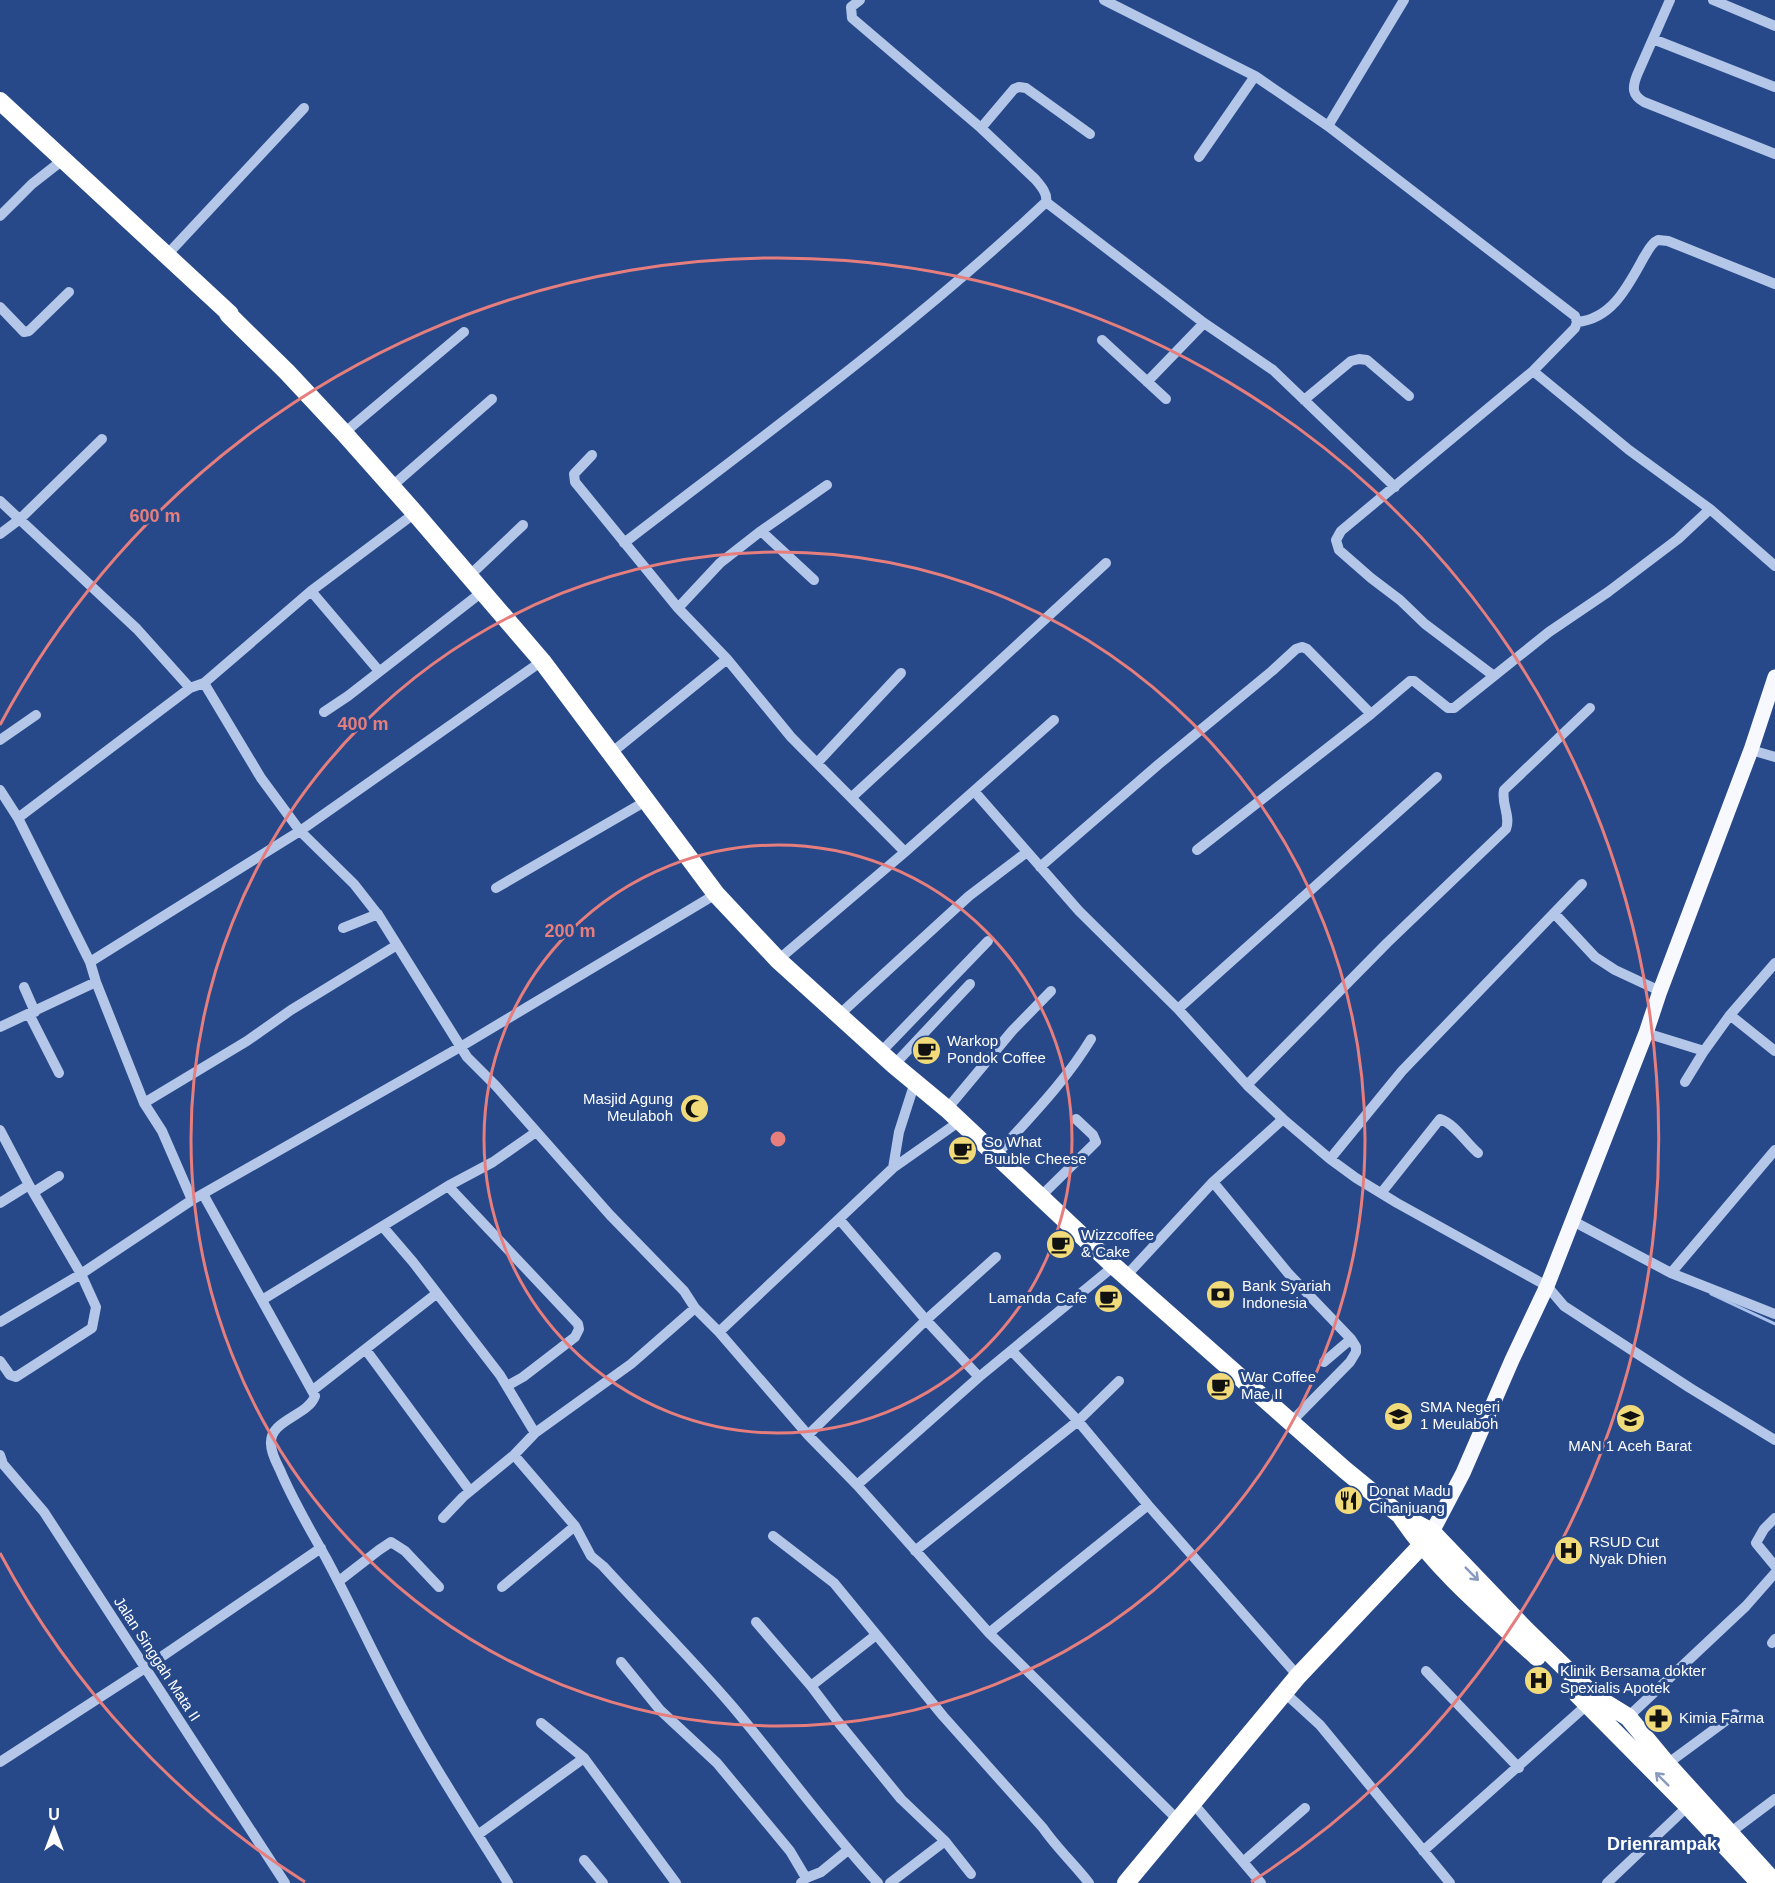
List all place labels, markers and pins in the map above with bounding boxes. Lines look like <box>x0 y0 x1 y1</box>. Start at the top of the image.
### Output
place label: Warkop Pondok Coffee <box>947 1032 1046 1066</box>
cafe icon: Warkop Pondok Coffee <box>910 1034 942 1066</box>
place label: Masjid Agung Meulaboh <box>583 1090 673 1124</box>
mosque icon: Masjid Agung Meulaboh <box>678 1092 710 1124</box>
centre of rings <box>768 1129 788 1149</box>
place label: So What Buuble Cheese <box>984 1133 1087 1167</box>
cafe icon: So What Buuble Cheese <box>947 1135 979 1167</box>
place label: Wizzcoffee & Cake <box>1081 1226 1154 1260</box>
cafe icon: Wizzcoffee & Cake <box>1044 1228 1076 1260</box>
place label: Bank Syariah Indonesia <box>1242 1277 1331 1311</box>
bank icon: Bank Syariah Indonesia <box>1205 1279 1237 1311</box>
cafe icon: Lamanda Cafe <box>1092 1282 1124 1314</box>
place label: Lamanda Cafe <box>989 1289 1087 1306</box>
place label: War Coffee Mae II <box>1241 1368 1316 1402</box>
cafe icon: War Coffee Mae II <box>1204 1370 1236 1402</box>
place label: SMA Negeri 1 Meulaboh <box>1420 1398 1500 1432</box>
school or university icon: SMA Negeri 1 Meulaboh <box>1383 1400 1415 1432</box>
school or university icon: MAN 1 Aceh Barat <box>1614 1403 1646 1435</box>
place label: MAN 1 Aceh Barat <box>1568 1437 1693 1454</box>
place label: Donat Madu Cihanjuang <box>1369 1482 1451 1516</box>
restaurant icon: Donat Madu Cihanjuang <box>1332 1484 1364 1516</box>
place label: RSUD Cut Nyak Dhien <box>1589 1533 1667 1567</box>
hospital icon: RSUD Cut Nyak Dhien <box>1552 1535 1584 1567</box>
place label: Klinik Bersama dokter Spexialis Apotek <box>1560 1662 1706 1696</box>
hospital icon: Klinik Bersama dokter Spexialis Apotek <box>1523 1664 1555 1696</box>
pharmacy icon: Kimia Farma <box>1642 1702 1674 1734</box>
place label: Kimia Farma <box>1679 1709 1765 1726</box>

